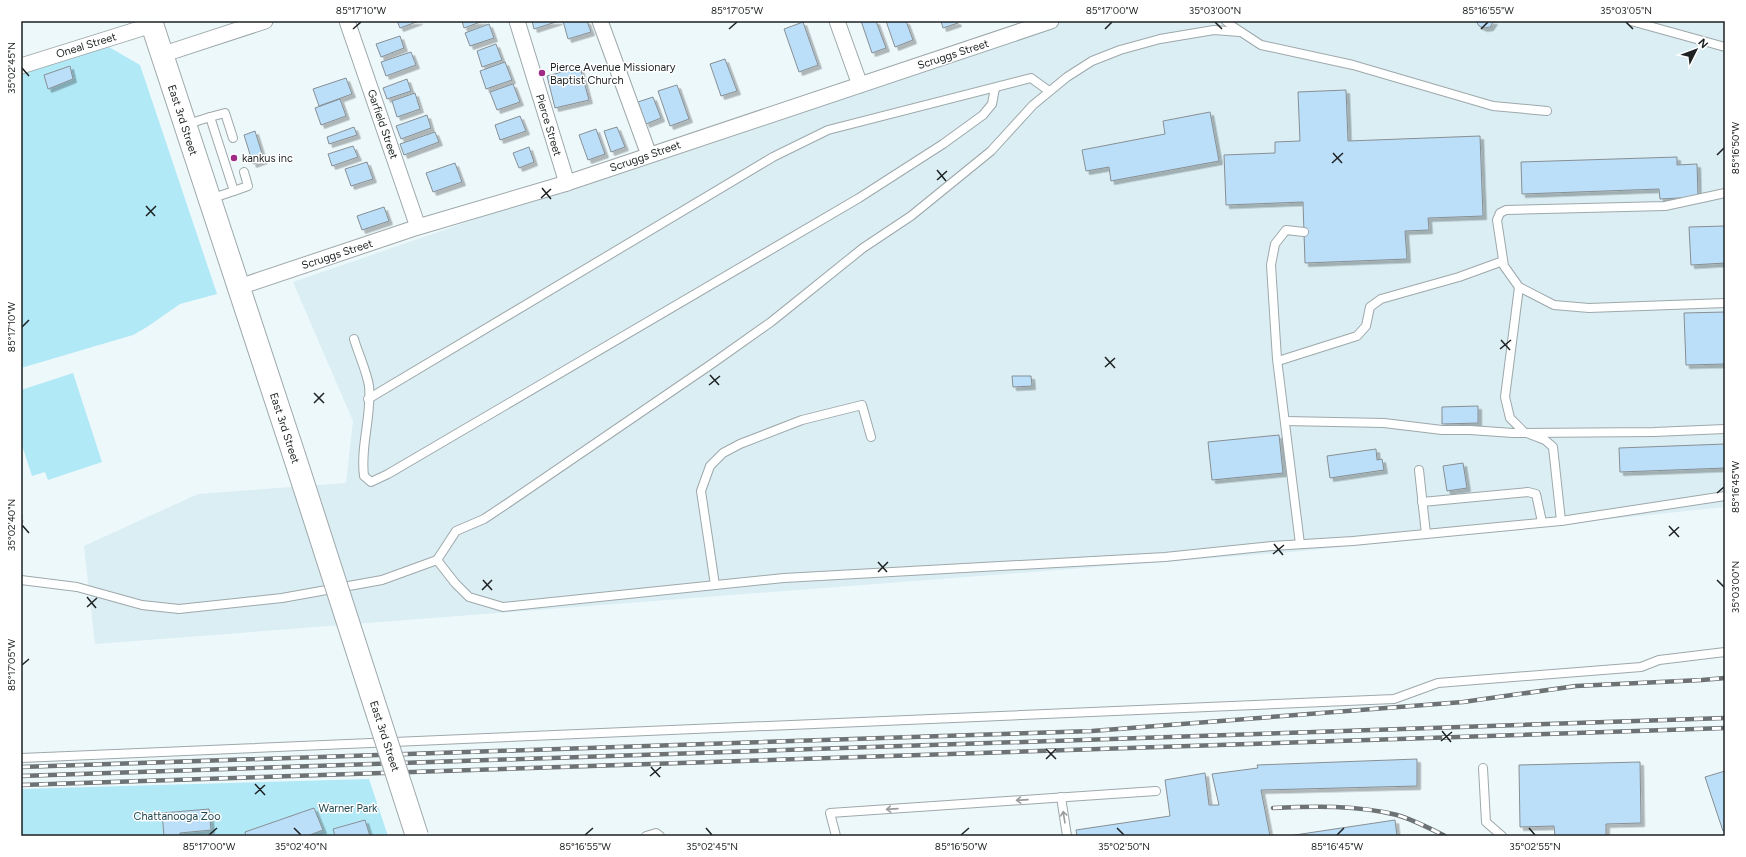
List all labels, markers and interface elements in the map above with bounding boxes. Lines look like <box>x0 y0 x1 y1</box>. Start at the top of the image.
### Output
text: 85°17'10"W <box>336 4 387 17</box>
text: 85°17'05"W <box>711 4 763 17</box>
text: 85°17'00"W <box>1086 4 1139 17</box>
text: 35°03'00"N <box>1189 4 1241 17</box>
text: 85°16'55"W <box>1462 4 1514 17</box>
text: 35°03'05"N <box>1600 4 1652 17</box>
street label: Oneal Street <box>54 30 118 61</box>
north arrow <box>1676 30 1716 70</box>
text: N <box>1695 36 1711 51</box>
street label: Scruggs Street <box>916 37 990 72</box>
text: 35°02'45"N <box>5 42 18 94</box>
place label: Pierce Avenue Missionary Baptist Church <box>550 61 676 87</box>
marker: Pierce Avenue Missionary Baptist Church <box>537 68 547 78</box>
street label: East 3rd Street <box>165 83 200 157</box>
street label: Garfield Street <box>365 88 401 161</box>
street label: Pierce Street <box>533 93 564 158</box>
text: 85°16'50"W <box>1729 121 1742 174</box>
street label: Scruggs Street <box>608 138 682 175</box>
place label: kankus inc <box>242 152 293 165</box>
marker: kankus inc <box>229 153 239 163</box>
street label: Scruggs Street <box>300 237 374 272</box>
text: 85°17'10"W <box>5 301 18 352</box>
street label: East 3rd Street <box>267 391 302 465</box>
text: 85°16'45"W <box>1729 461 1742 513</box>
text: 35°02'40"N <box>5 499 18 551</box>
text: 35°03'00"N <box>1729 561 1742 613</box>
text: 85°17'05"W <box>5 639 18 691</box>
street label: East 3rd Street <box>367 699 402 773</box>
one-way arrow <box>1016 797 1029 804</box>
park label: Warner Park <box>319 802 378 815</box>
one-way arrow <box>886 806 899 813</box>
park label: Chattanooga Zoo <box>133 810 221 823</box>
one-way arrow <box>1060 811 1068 824</box>
text: 85°17'00"W <box>183 840 236 853</box>
text: 35°02'40"N <box>275 840 327 853</box>
text: 85°16'55"W <box>559 840 611 853</box>
text: 35°02'45"N <box>686 840 738 853</box>
text: 85°16'50"W <box>935 840 988 853</box>
text: 35°02'50"N <box>1098 840 1150 853</box>
text: 85°16'45"W <box>1311 840 1363 853</box>
text: 35°02'55"N <box>1509 840 1561 853</box>

